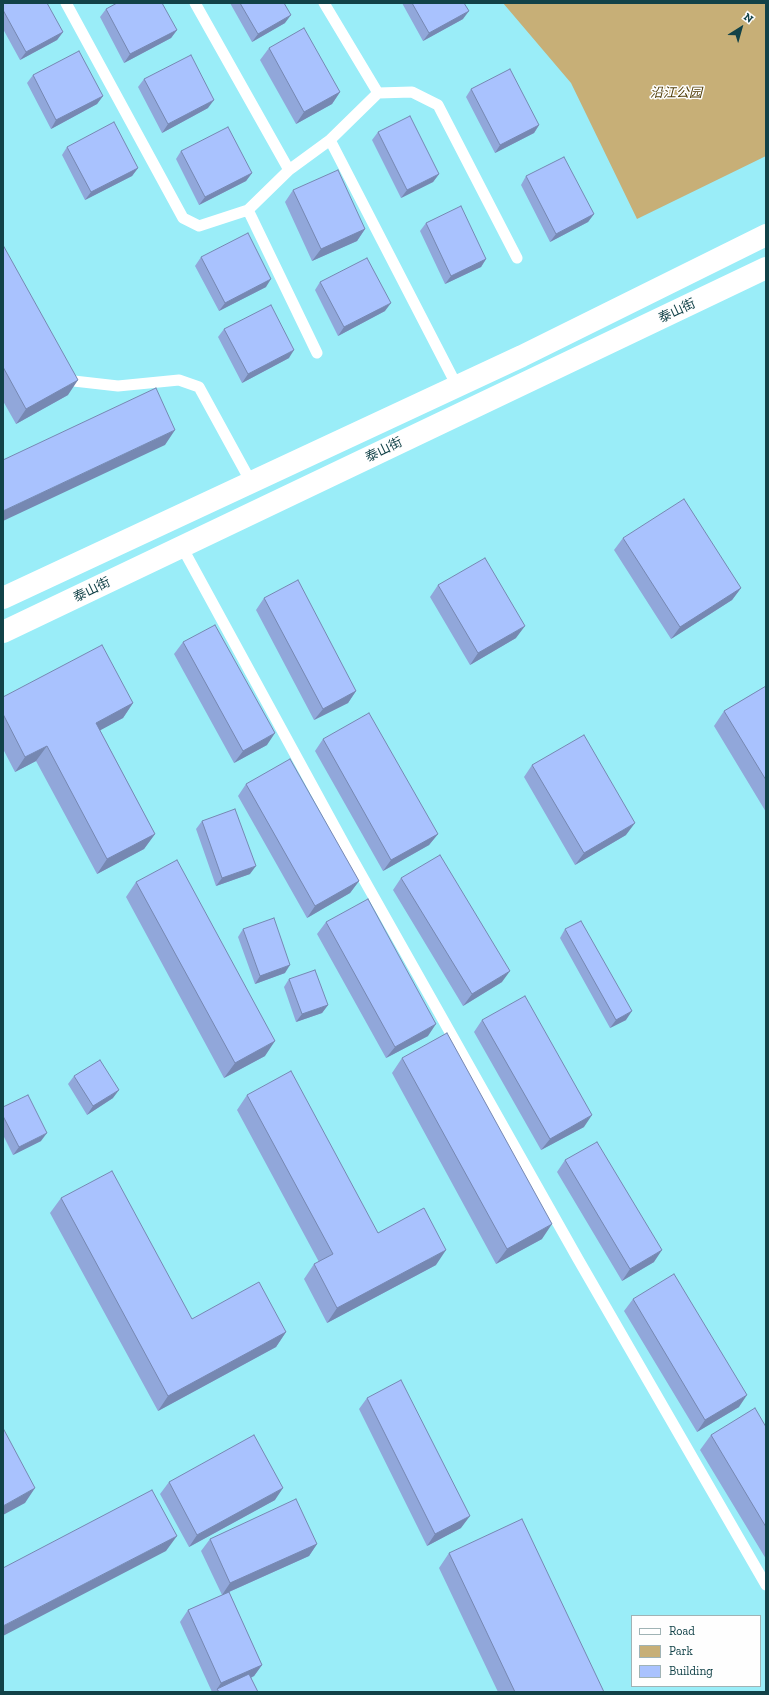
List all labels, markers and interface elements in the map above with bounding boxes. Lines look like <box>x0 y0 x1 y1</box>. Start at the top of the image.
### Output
north arrow <box>721 8 761 48</box>
text: N <box>741 10 756 26</box>
park label: 沿江公园 <box>650 85 702 101</box>
street label: 泰山街 <box>656 296 698 326</box>
street label: 泰山街 <box>363 434 405 466</box>
street label: 泰山街 <box>71 574 113 606</box>
legend <box>631 1615 761 1687</box>
text: Road <box>669 1624 695 1638</box>
text: Park <box>669 1644 693 1658</box>
text: Building <box>669 1664 713 1678</box>

